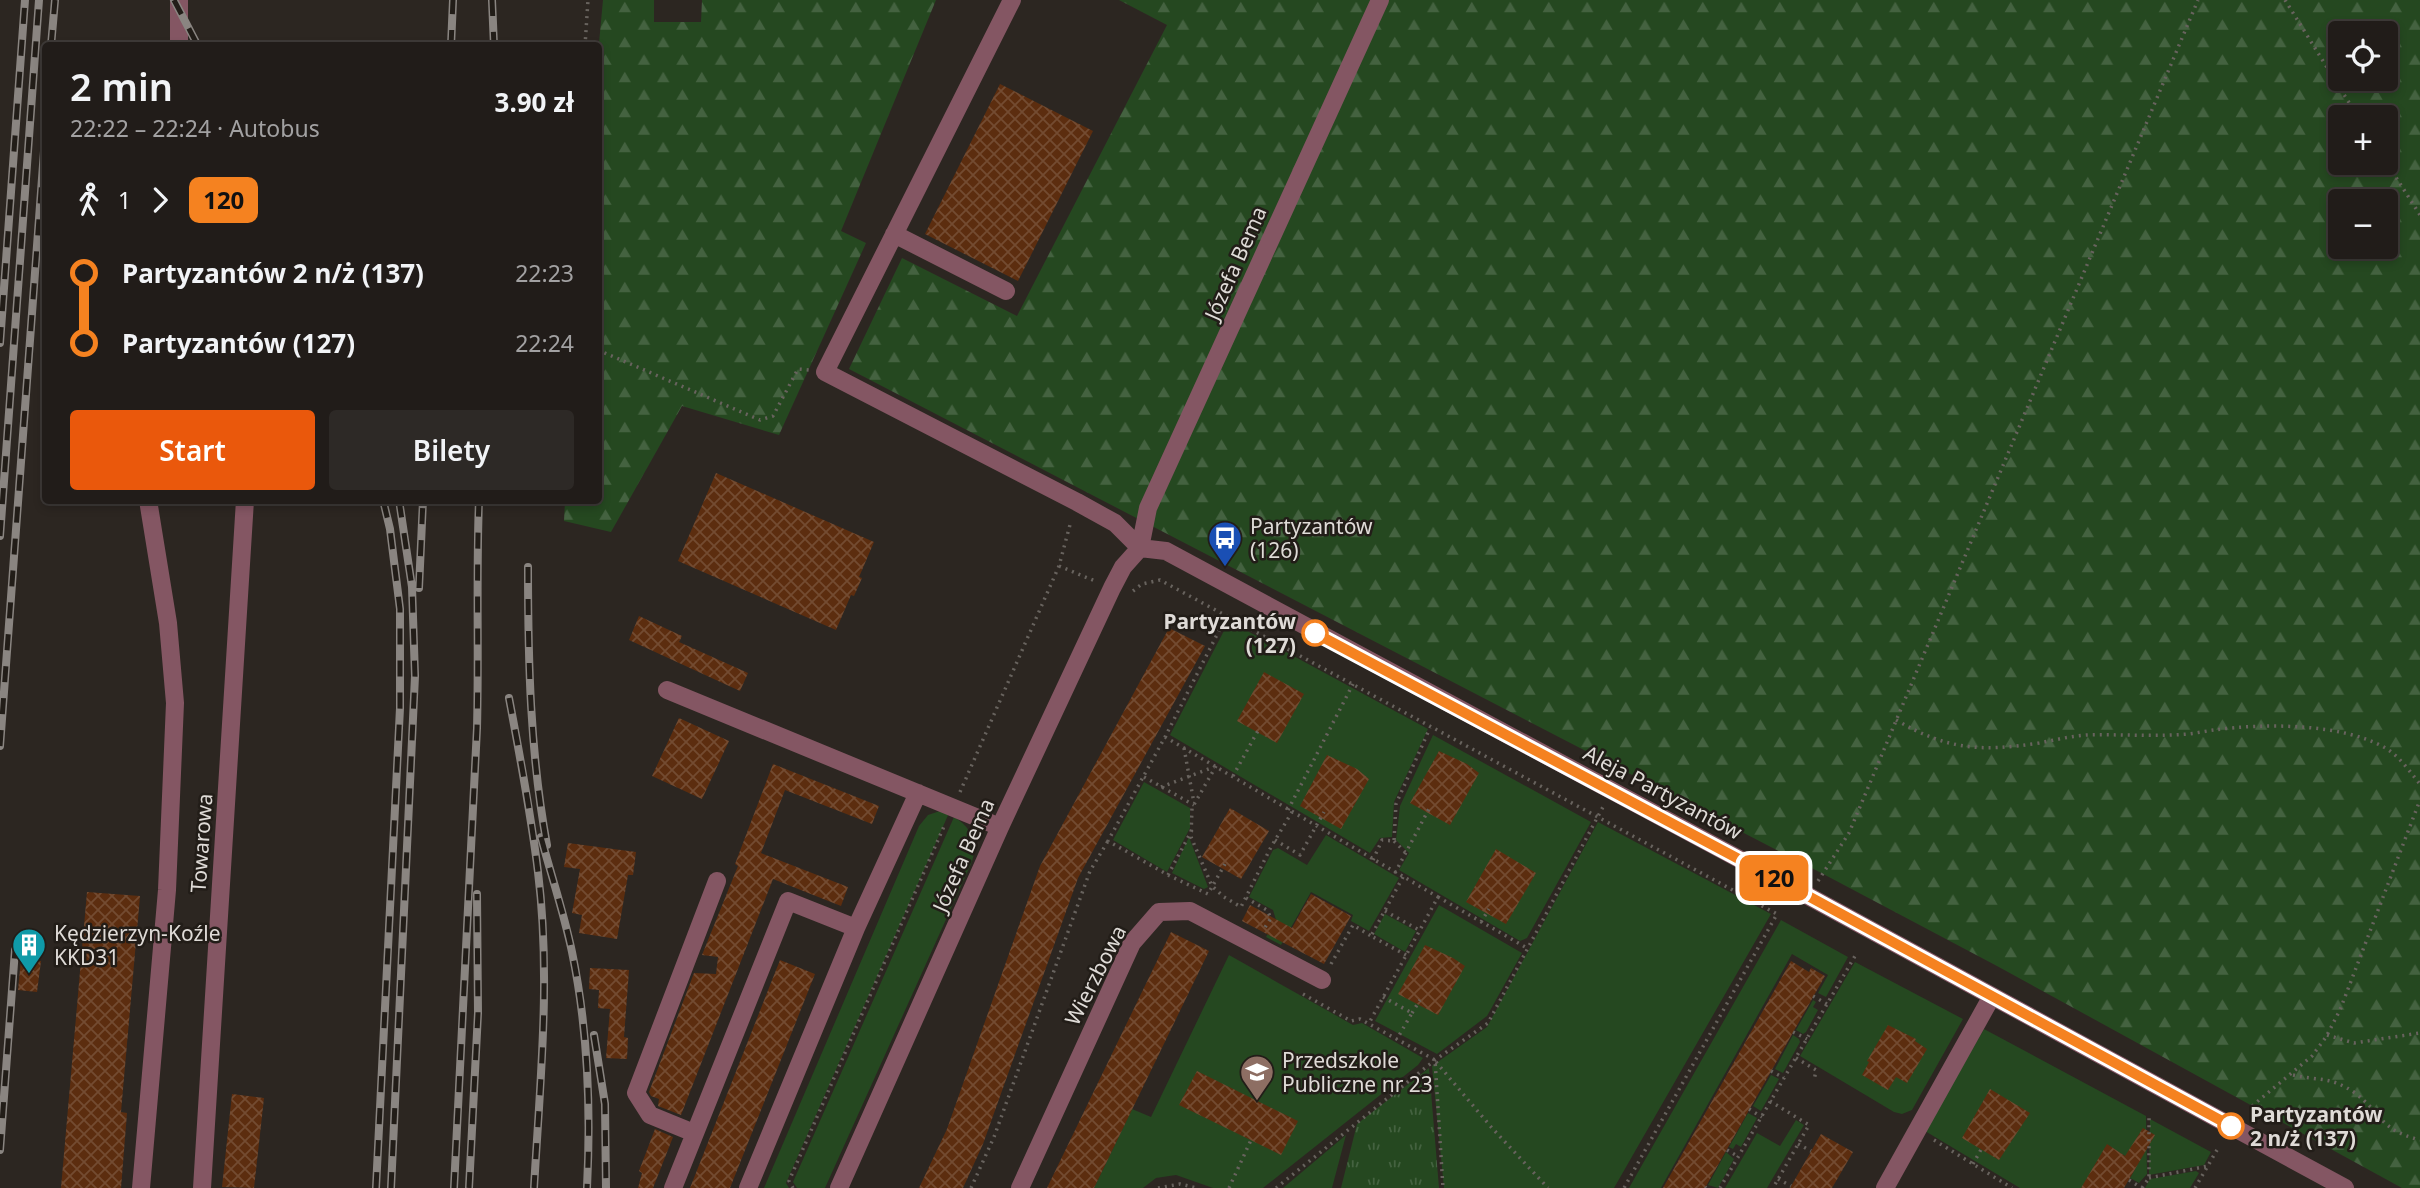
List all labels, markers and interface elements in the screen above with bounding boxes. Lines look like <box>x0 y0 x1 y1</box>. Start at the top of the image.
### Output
map controls <box>2328 21 2398 259</box>
button: locate <box>2328 21 2398 91</box>
text: 2 min <box>70 60 173 112</box>
text: 3.90 zł <box>495 84 574 120</box>
button: + <box>2328 105 2398 175</box>
text: 22:22 – 22:24 · Autobus <box>70 112 320 144</box>
icon: walk <box>70 181 108 219</box>
icon: forward <box>141 181 179 219</box>
text: 120 <box>203 183 244 216</box>
text: 1 <box>118 184 131 216</box>
button: − <box>2328 189 2398 259</box>
street label: Józefa Bema <box>1197 202 1272 326</box>
text: Partyzantów 2 n/ż (137) <box>122 255 424 291</box>
text: 22:23 <box>515 257 574 289</box>
text: Partyzantów (127) <box>122 325 355 361</box>
text: 22:24 <box>515 327 574 359</box>
button: Start <box>70 410 315 490</box>
button: Bilety <box>329 410 574 490</box>
place label: Partyzantów (126) <box>1250 512 1373 564</box>
bus stop icon: Partyzantów (126) <box>1206 519 1244 568</box>
place label: Partyzantów (127) <box>1164 607 1296 659</box>
marker: Partyzantów (127) <box>1302 620 1328 646</box>
street label: Aleja Partyzantów <box>1579 738 1748 846</box>
street label: Towarowa <box>184 792 218 894</box>
street label: Józefa Bema <box>925 794 1000 918</box>
line badge: 120 <box>1734 855 1814 901</box>
text: 120 <box>1753 861 1795 894</box>
place label: Kędzierzyn-Koźle KKD31 <box>54 919 221 971</box>
street label: Wierzbowa <box>1058 920 1132 1030</box>
building icon: Kędzierzyn-Koźle KKD31 <box>10 926 48 975</box>
place label: Przedszkole Publiczne nr 23 <box>1282 1046 1433 1098</box>
school or university icon: Przedszkole Publiczne nr 23 <box>1238 1053 1276 1102</box>
place label: Partyzantów 2 n/ż (137) <box>2250 1100 2383 1152</box>
marker: Partyzantów 2 n/ż (137) <box>2218 1113 2244 1139</box>

